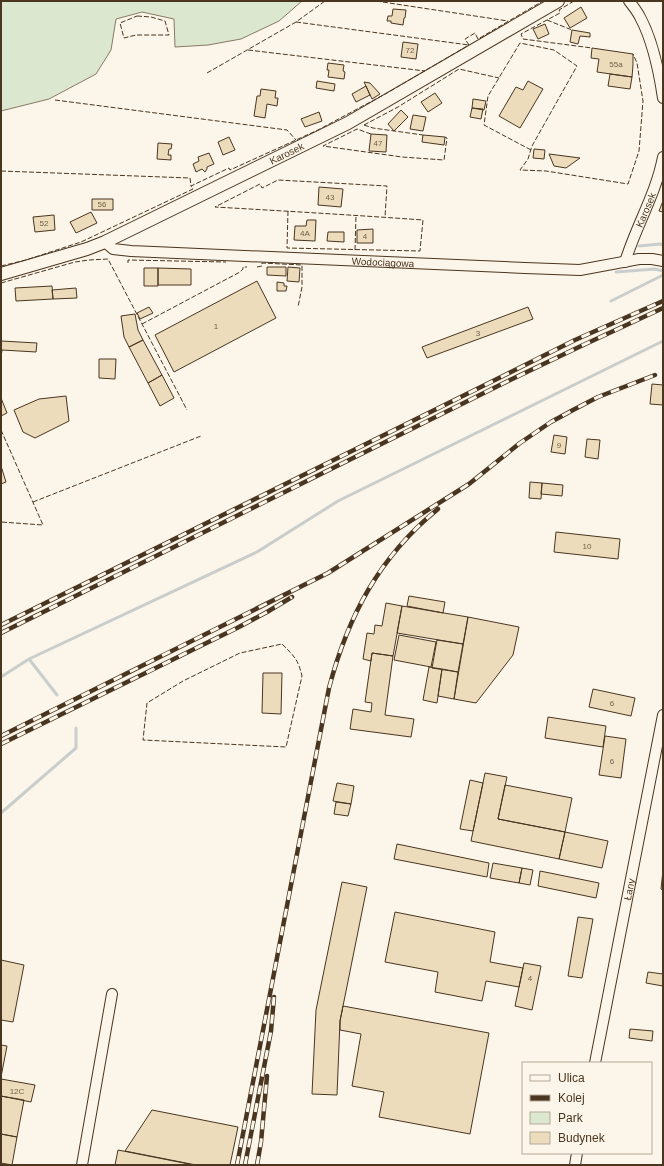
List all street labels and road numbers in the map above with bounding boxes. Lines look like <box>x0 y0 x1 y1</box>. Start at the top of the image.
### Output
street label: Karosek <box>268 140 307 167</box>
street label: Karosek <box>634 190 658 229</box>
street label: Wodociągowa <box>351 256 415 269</box>
street label: Łany <box>622 878 637 901</box>

